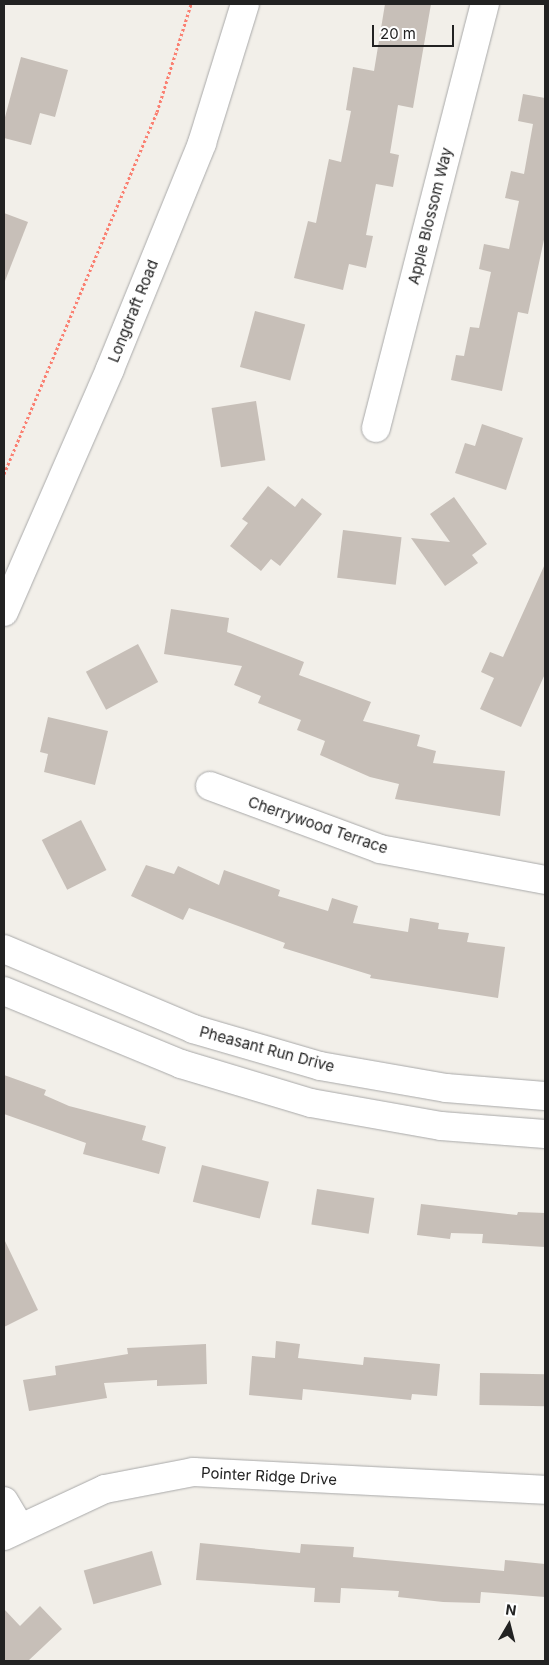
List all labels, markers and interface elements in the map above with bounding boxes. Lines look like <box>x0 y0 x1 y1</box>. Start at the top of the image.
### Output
scale bar <box>374 15 456 47</box>
text: 20 m <box>380 24 416 43</box>
street label: Apple Blossom Way <box>404 146 456 286</box>
street label: Longdraft Road <box>104 257 162 365</box>
street label: Cherrywood Terrace <box>246 793 390 857</box>
street label: Pheasant Run Drive <box>198 1022 336 1076</box>
street label: Pointer Ridge Drive <box>201 1463 337 1489</box>
north arrow <box>484 1600 534 1650</box>
text: N <box>505 1600 518 1619</box>

